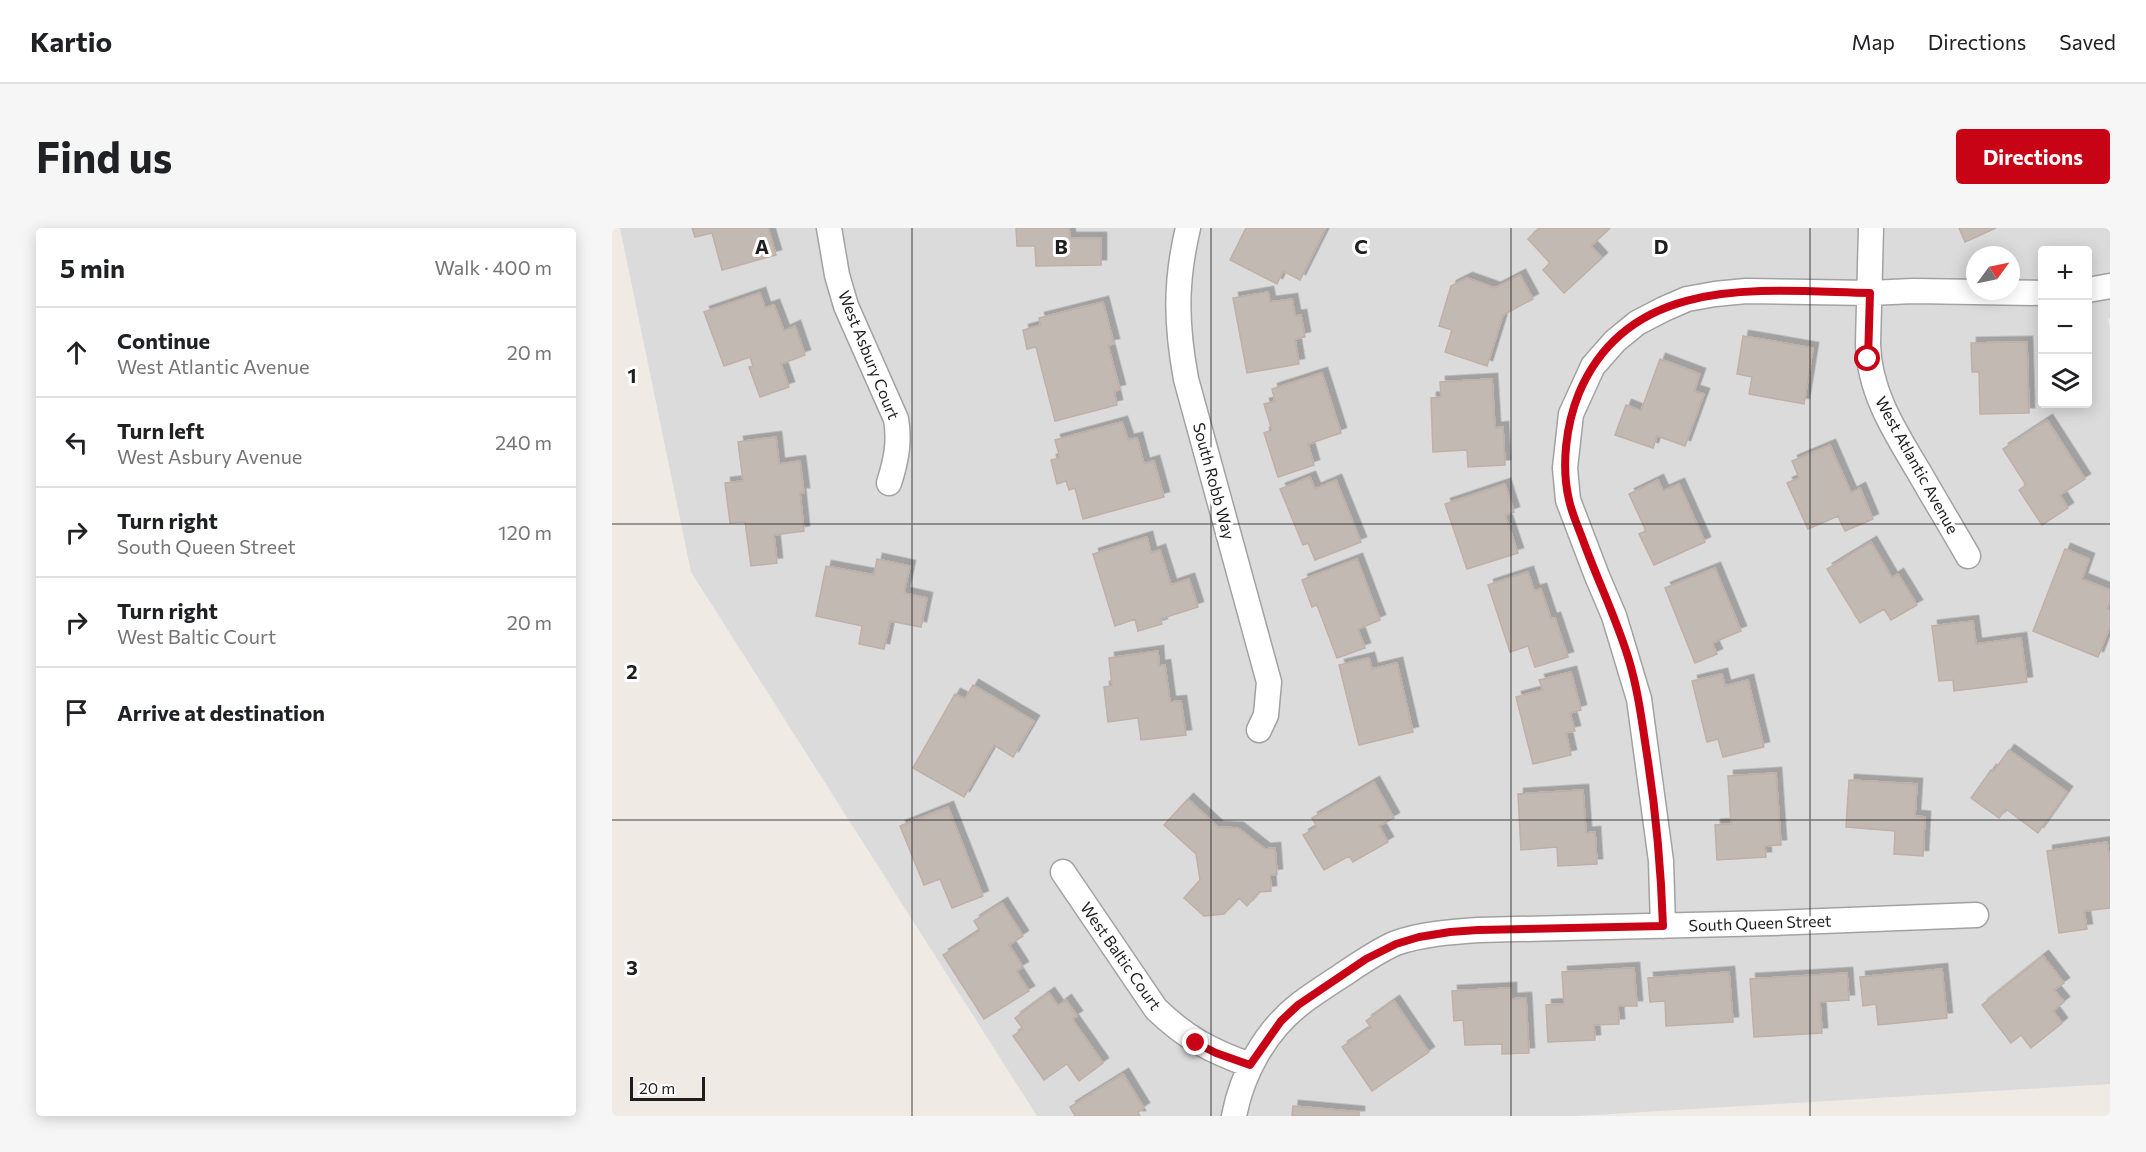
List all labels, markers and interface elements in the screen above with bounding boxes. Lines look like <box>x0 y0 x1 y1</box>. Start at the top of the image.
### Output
text: Kartio <box>30 24 112 58</box>
text: Map <box>1852 29 1895 54</box>
text: Directions <box>1928 29 2026 54</box>
text: Saved <box>2059 29 2116 54</box>
button: Directions <box>1956 129 2110 184</box>
text: Find us <box>36 130 172 182</box>
text: A <box>755 234 769 258</box>
text: B <box>1054 234 1068 258</box>
text: C <box>1354 234 1368 258</box>
text: D <box>1654 234 1668 258</box>
north arrow <box>1966 246 2020 300</box>
map controls <box>2038 246 2092 408</box>
button: + <box>2038 246 2092 300</box>
text: 5 min <box>60 252 125 283</box>
text: Walk · 400 m <box>435 255 552 279</box>
street label: West Asbury Court <box>835 288 904 422</box>
button: − <box>2038 300 2092 354</box>
text: Continue <box>117 327 210 354</box>
icon: ahead <box>60 336 93 369</box>
text: 20 m <box>507 340 552 364</box>
route start <box>1854 345 1880 371</box>
text: West Atlantic Avenue <box>117 354 310 378</box>
button: layers <box>2038 354 2092 408</box>
text: 1 <box>627 363 637 387</box>
street label: West Atlantic Avenue <box>1872 393 1963 537</box>
text: Turn left <box>117 417 204 444</box>
street label: South Robb Way <box>1190 420 1239 541</box>
icon: left <box>60 426 93 459</box>
text: 240 m <box>495 430 552 454</box>
text: West Asbury Avenue <box>117 444 302 468</box>
text: Turn right <box>117 507 218 534</box>
icon: right <box>60 516 93 549</box>
text: 120 m <box>498 520 552 544</box>
text: South Queen Street <box>117 534 296 558</box>
text: Turn right <box>117 597 218 624</box>
icon: right <box>60 606 93 639</box>
text: 20 m <box>507 610 552 634</box>
text: West Baltic Court <box>117 624 276 648</box>
text: 2 <box>626 659 638 683</box>
icon: arrive <box>60 696 93 729</box>
text: Arrive at destination <box>117 699 325 726</box>
street label: West Baltic Court <box>1077 898 1166 1014</box>
street label: South Queen Street <box>1688 910 1832 934</box>
text: 3 <box>626 955 638 979</box>
route end <box>1182 1029 1208 1055</box>
scale bar <box>630 1074 705 1102</box>
text: 20 m <box>639 1078 675 1097</box>

